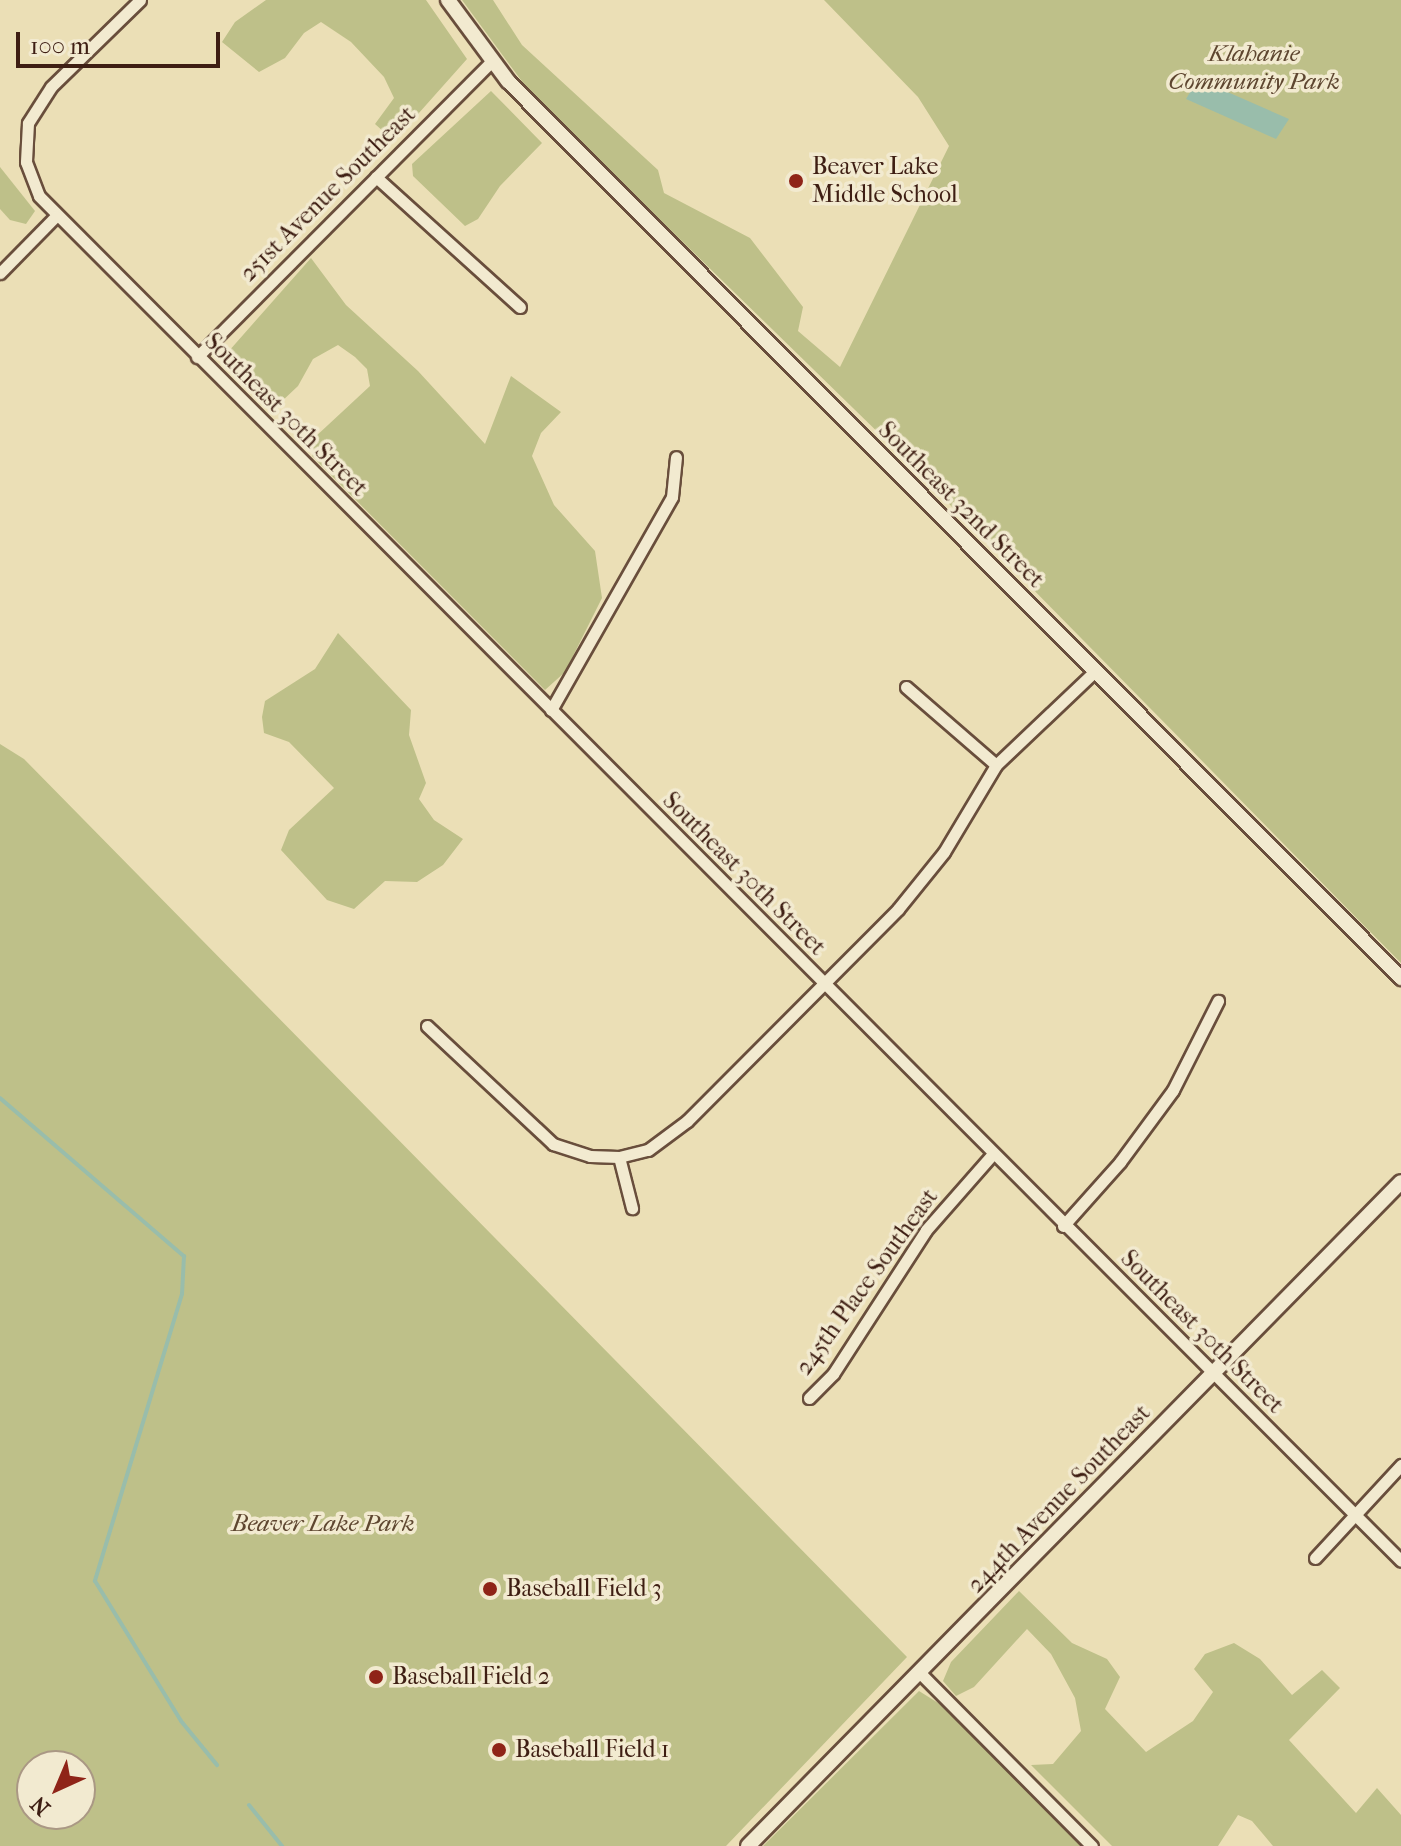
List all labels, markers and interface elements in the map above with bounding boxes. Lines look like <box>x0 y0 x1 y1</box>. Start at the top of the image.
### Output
scale bar <box>20 16 224 66</box>
text: 100 m <box>30 32 90 60</box>
park label: Klahanie Community Park <box>1168 40 1340 96</box>
street label: 251st Avenue Southeast <box>234 100 422 288</box>
place label: Beaver Lake Middle School <box>812 153 958 209</box>
marker: Beaver Lake Middle School <box>787 172 805 190</box>
street label: Southeast 30th Street <box>198 327 374 503</box>
street label: Southeast 32nd Street <box>872 416 1050 594</box>
street label: Southeast 30th Street <box>656 786 832 962</box>
street label: 245th Place Southeast <box>790 1183 944 1381</box>
street label: Southeast 30th Street <box>1114 1244 1290 1420</box>
street label: 244th Avenue Southeast <box>962 1399 1156 1599</box>
park label: Beaver Lake Park <box>231 1510 415 1538</box>
place label: Baseball Field 3 <box>506 1575 662 1603</box>
marker: Baseball Field 3 <box>481 1580 499 1598</box>
place label: Baseball Field 2 <box>392 1663 550 1691</box>
marker: Baseball Field 2 <box>367 1668 385 1686</box>
place label: Baseball Field 1 <box>515 1736 669 1764</box>
marker: Baseball Field 1 <box>490 1741 508 1759</box>
north arrow <box>16 1750 96 1830</box>
text: N <box>26 1791 56 1821</box>

